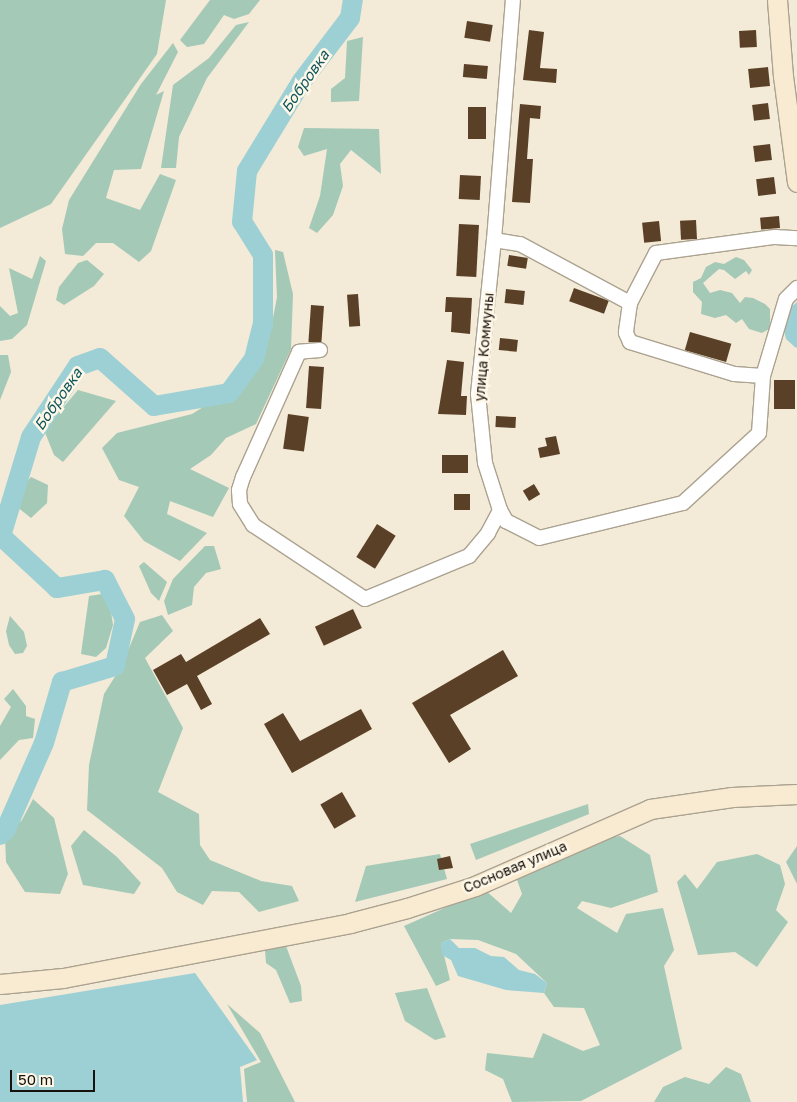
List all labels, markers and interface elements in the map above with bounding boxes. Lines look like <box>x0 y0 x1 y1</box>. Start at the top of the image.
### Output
water label: Бобровка <box>277 47 333 115</box>
street label: улица Коммуны <box>471 292 497 402</box>
water label: Бобровка <box>30 365 86 433</box>
street label: Сосновая улица <box>461 838 569 896</box>
scale bar <box>12 1060 98 1092</box>
text: 50 m <box>18 1070 53 1088</box>

